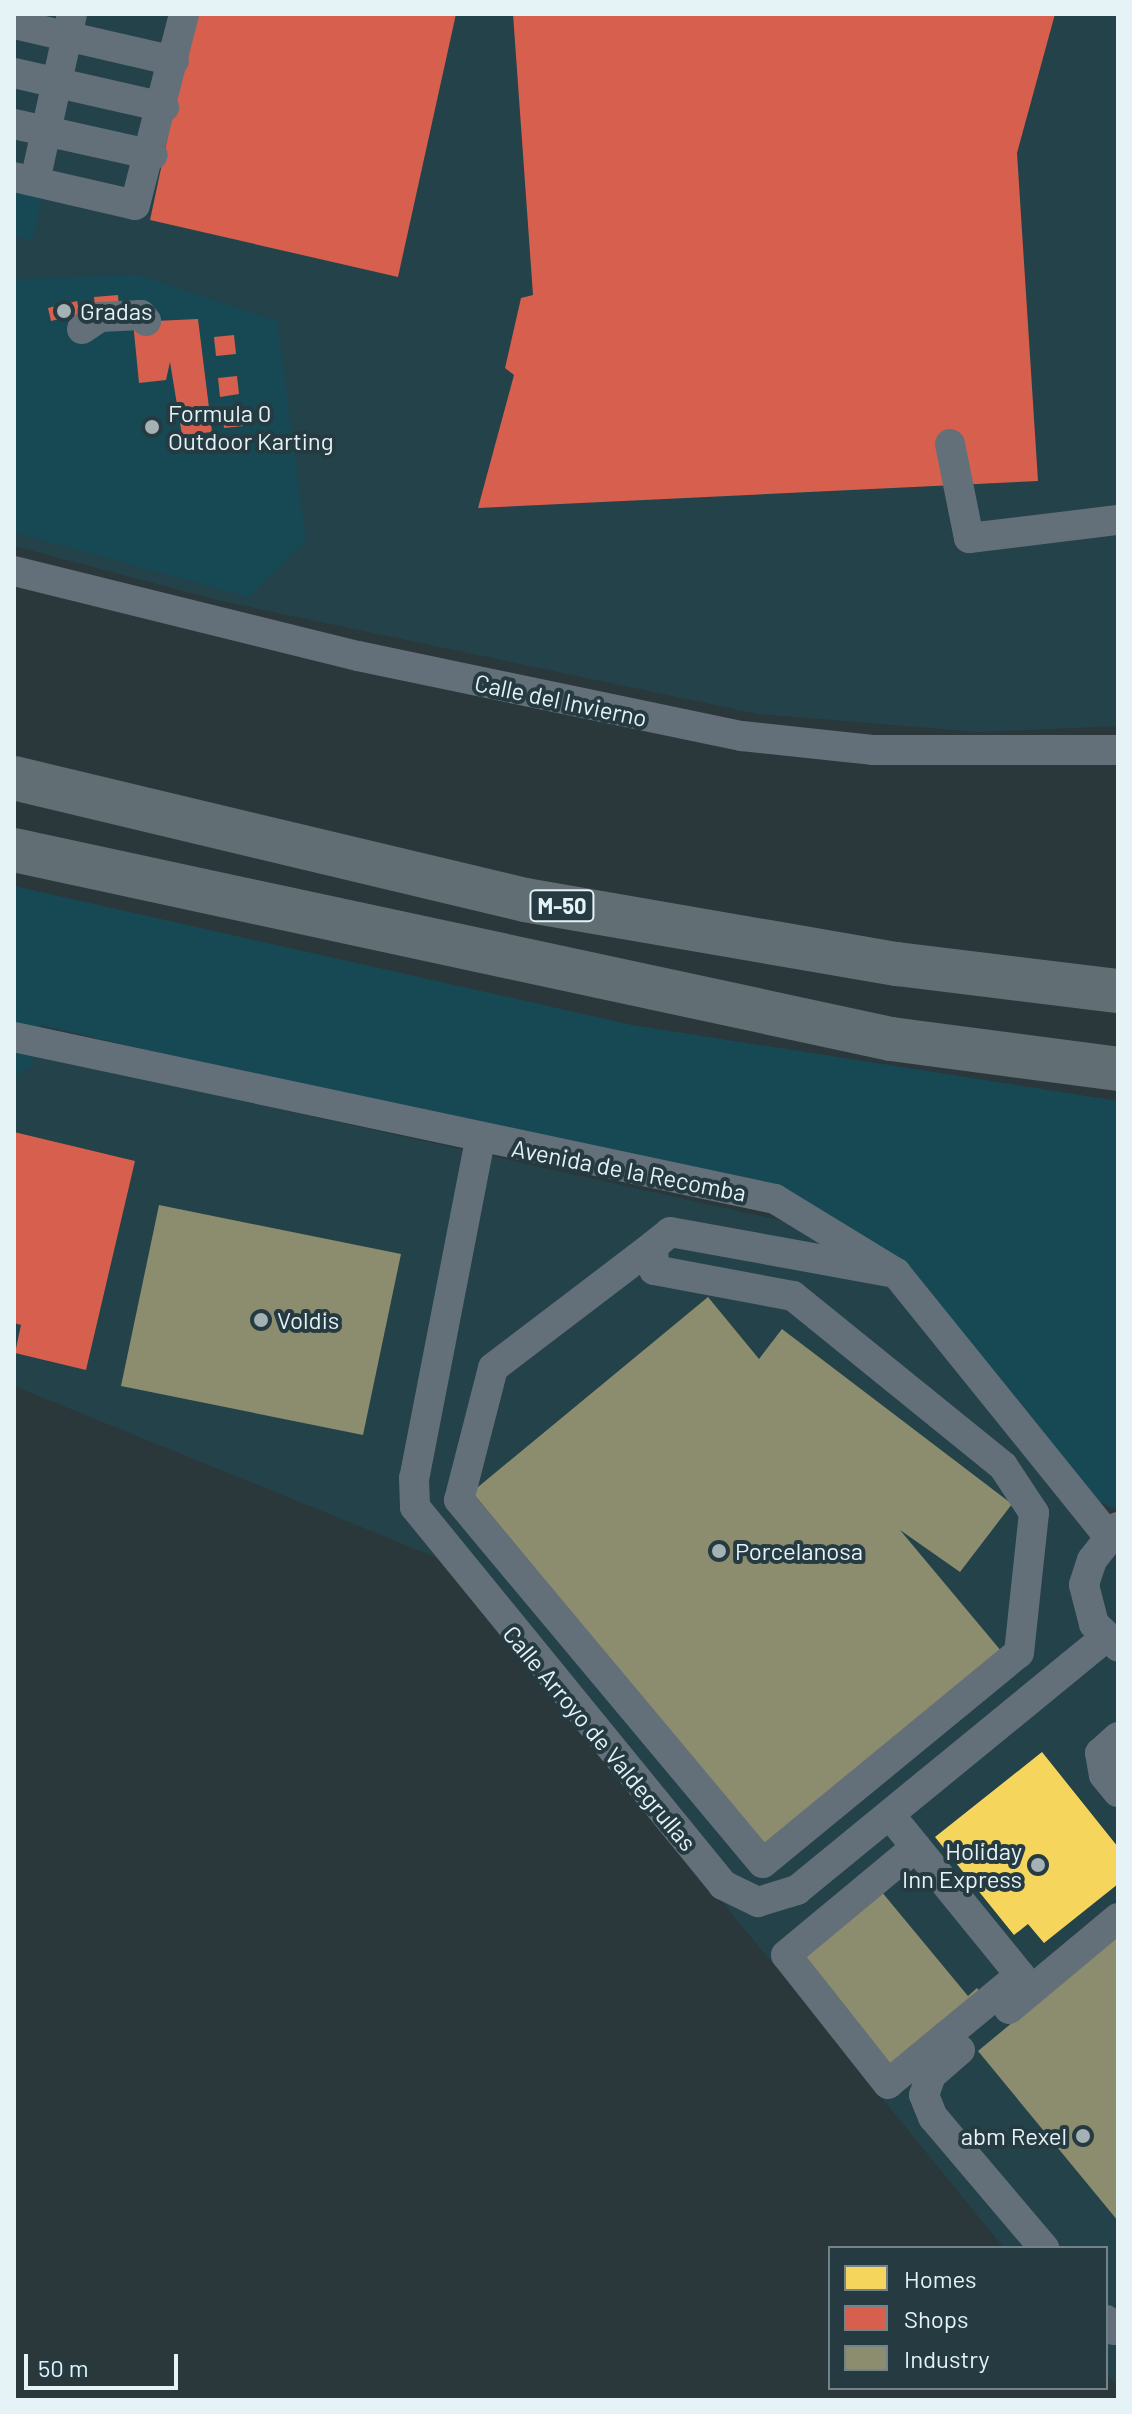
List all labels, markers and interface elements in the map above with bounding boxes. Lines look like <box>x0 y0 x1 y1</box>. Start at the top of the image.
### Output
place label: Gradas <box>80 297 153 325</box>
marker: Gradas <box>55 302 73 320</box>
place label: Formula 0 Outdoor Karting <box>168 399 334 455</box>
marker: Formula 0 Outdoor Karting <box>143 418 161 436</box>
street label: Calle del Invierno <box>472 668 650 732</box>
road number: M-50 <box>528 888 596 924</box>
street label: Avenida de la Recomba <box>509 1133 749 1207</box>
place label: Voldis <box>277 1306 339 1334</box>
marker: Voldis <box>252 1311 270 1329</box>
place label: Porcelanosa <box>735 1537 863 1565</box>
marker: Porcelanosa <box>710 1542 728 1560</box>
street label: Calle Arroyo de Valdegrullas <box>497 1620 703 1856</box>
place label: Holiday Inn Express <box>902 1837 1022 1893</box>
marker: Holiday Inn Express <box>1029 1856 1047 1874</box>
place label: abm Rexel <box>961 2122 1067 2150</box>
marker: abm Rexel <box>1074 2127 1092 2145</box>
legend <box>828 2246 1108 2390</box>
text: Homes <box>904 2264 977 2293</box>
text: Shops <box>904 2304 969 2333</box>
scale bar <box>28 2338 182 2388</box>
text: Industry <box>904 2344 990 2373</box>
text: 50 m <box>38 2353 89 2382</box>

